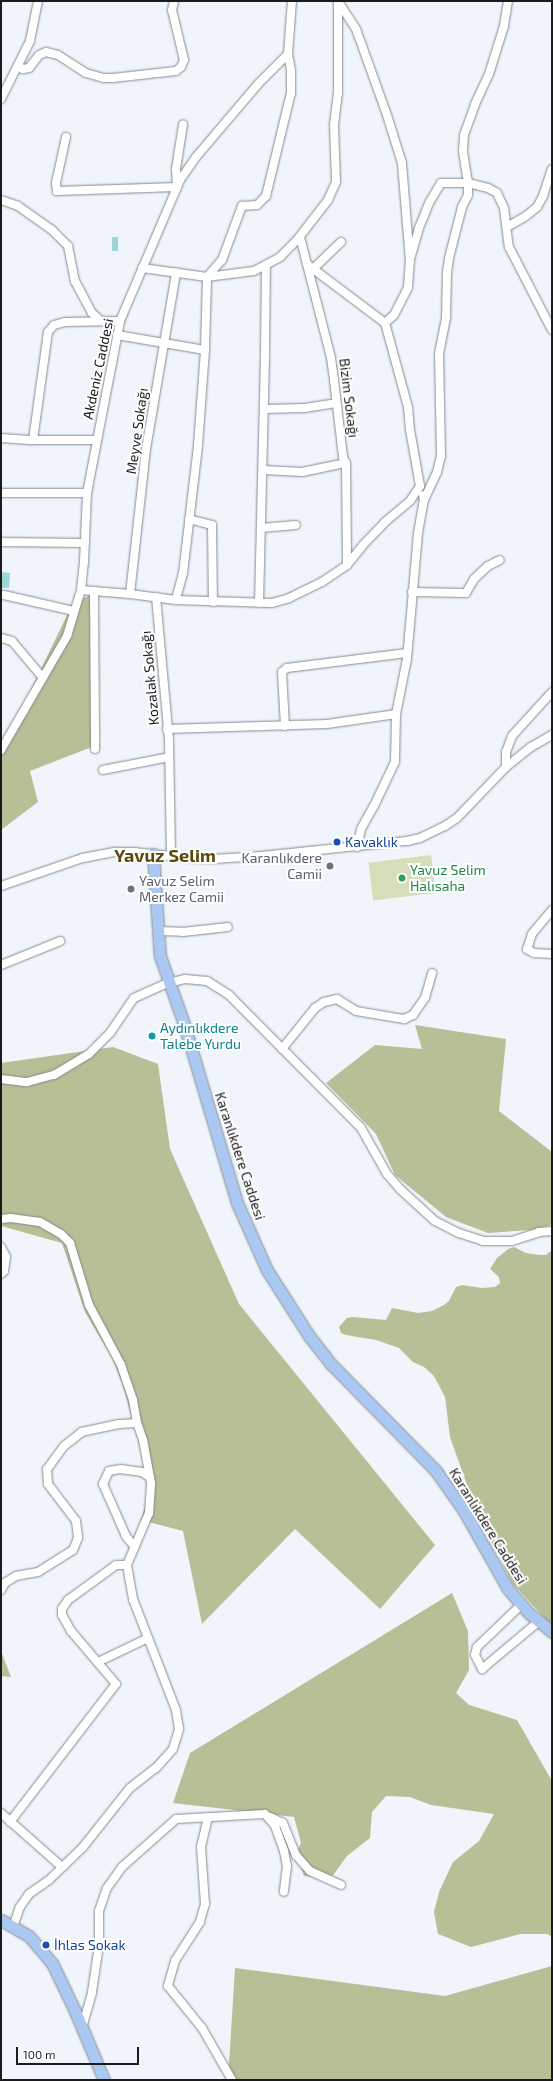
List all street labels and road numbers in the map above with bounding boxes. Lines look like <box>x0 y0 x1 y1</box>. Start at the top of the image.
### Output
street label: Akdeniz Caddesi <box>79 317 117 421</box>
street label: Bizim Sokağı <box>336 357 362 439</box>
street label: Meyve Sokağı <box>123 387 151 475</box>
street label: Kozalak Sokağı <box>137 630 163 726</box>
street label: Karanlıkdere Caddesi <box>211 1090 269 1222</box>
street label: Karanlıkdere Caddesi <box>446 1465 530 1587</box>

